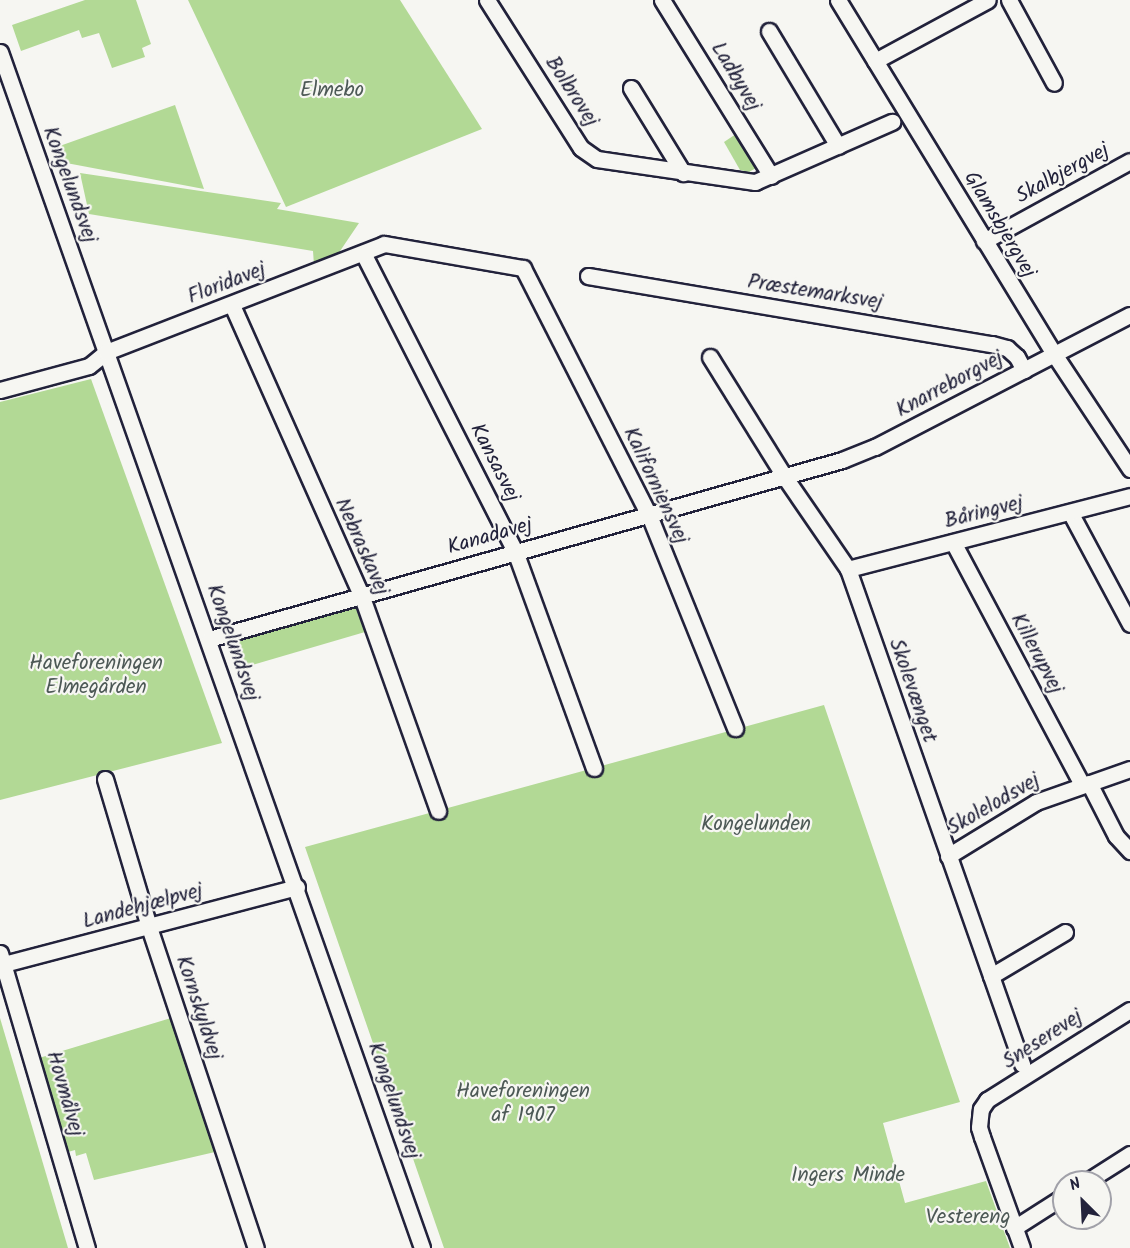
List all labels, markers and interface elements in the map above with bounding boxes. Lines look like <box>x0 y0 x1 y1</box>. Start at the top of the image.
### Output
street label: Ladbyvej <box>705 38 765 116</box>
street label: Bolbrovej <box>539 52 603 132</box>
park label: Elmebo <box>300 78 364 104</box>
street label: Kongelundsvej <box>36 123 102 247</box>
street label: Skalbjergvej <box>1012 138 1114 210</box>
street label: Glamsbjergvej <box>957 167 1041 283</box>
street label: Floridavej <box>184 258 270 310</box>
street label: Præstemarksvej <box>746 270 884 316</box>
street label: Knarreborgvej <box>892 346 1008 424</box>
street label: Kansasvej <box>464 419 524 507</box>
street label: Kaliforniensvej <box>617 423 693 549</box>
street label: Båringvej <box>942 491 1026 535</box>
street label: Nebraskavej <box>328 494 394 600</box>
street label: Kanadavej <box>445 513 535 561</box>
street label: Kongelundsvej <box>200 581 264 705</box>
street label: Killerupvej <box>1004 609 1068 699</box>
street label: Skolevænget <box>882 636 942 746</box>
park label: Haveforeningen Elmegården <box>29 651 163 701</box>
street label: Skolelodsvej <box>943 768 1045 842</box>
park label: Kongelunden <box>701 812 811 838</box>
street label: Landehjælpvej <box>80 879 206 935</box>
street label: Kornskyldvej <box>169 953 227 1063</box>
street label: Sneserevej <box>998 1005 1088 1075</box>
street label: Kongelundsvej <box>361 1039 425 1163</box>
street label: Hovmålvej <box>40 1048 88 1140</box>
park label: Haveforeningen af 1907 <box>456 1079 590 1129</box>
park label: Ingers Minde <box>791 1163 905 1189</box>
north arrow <box>1052 1170 1112 1230</box>
text: N <box>1066 1171 1085 1198</box>
park label: Vestereng <box>926 1205 1010 1231</box>

